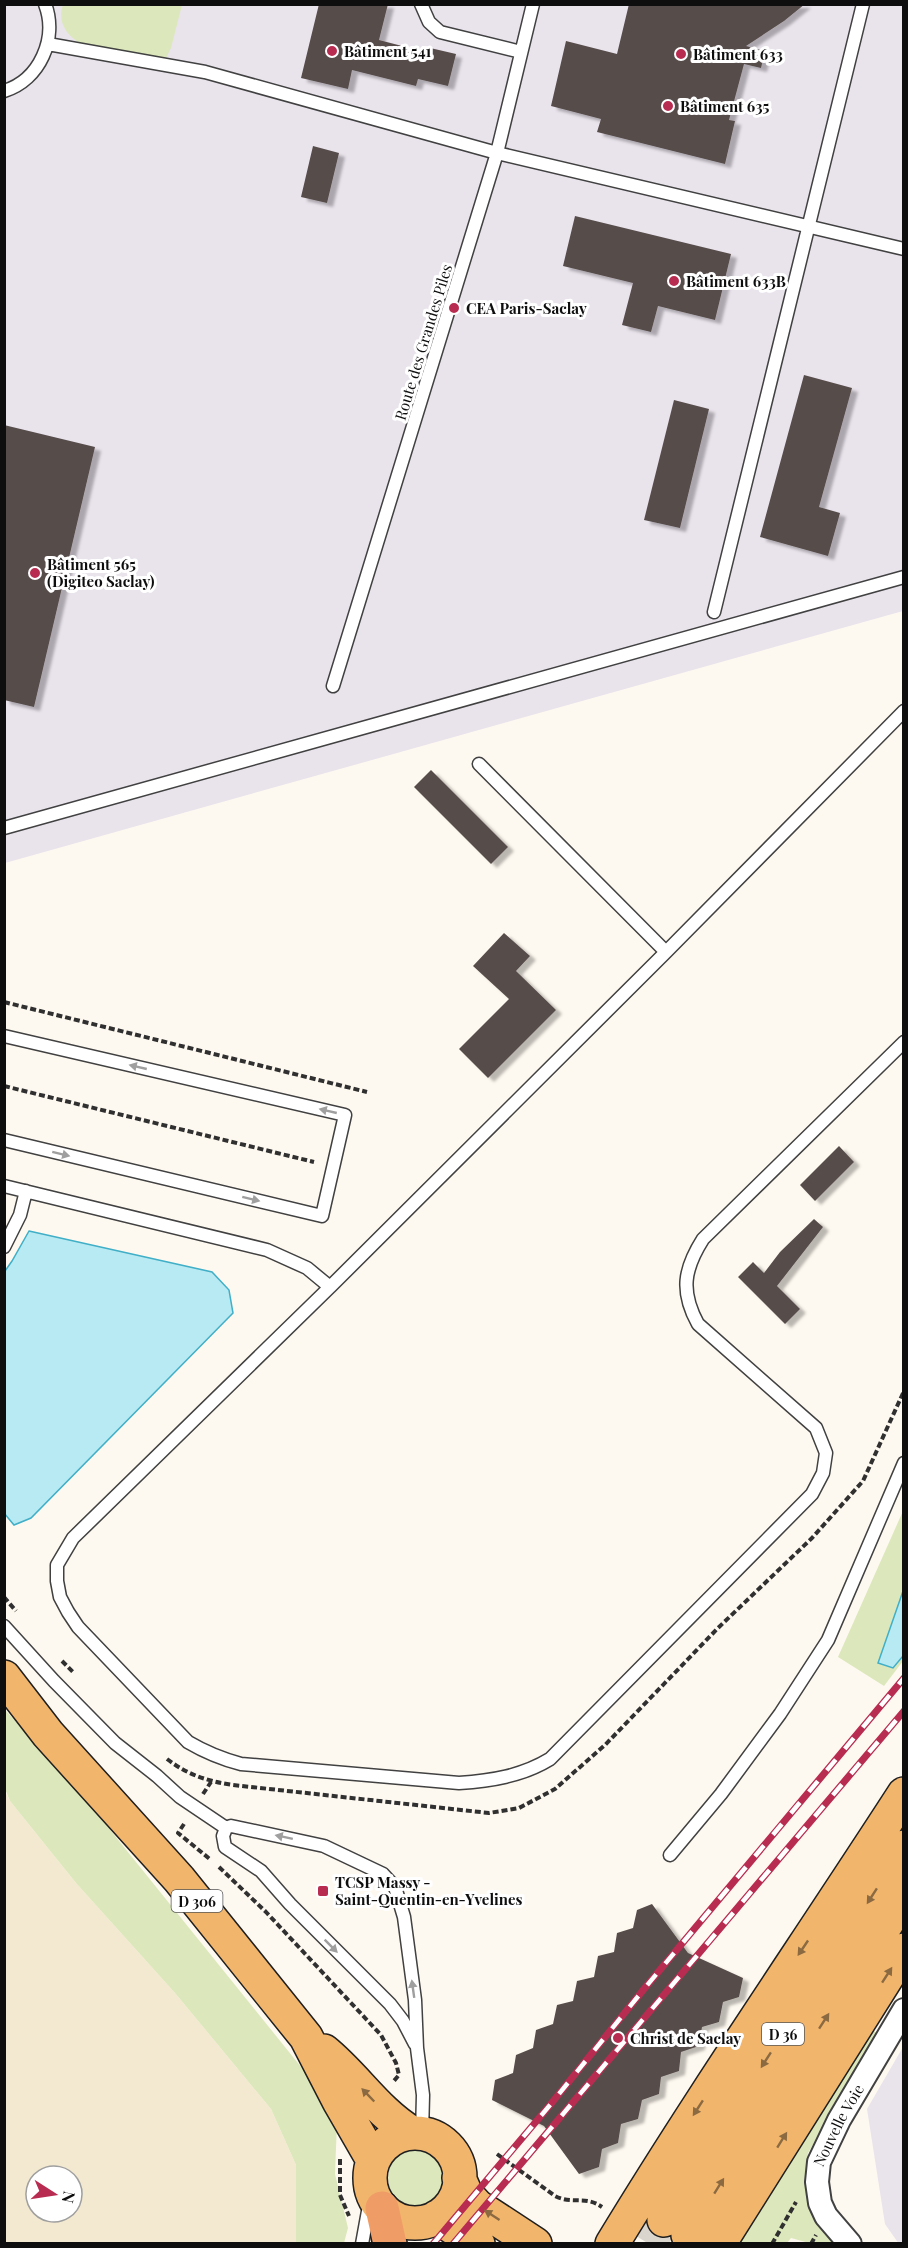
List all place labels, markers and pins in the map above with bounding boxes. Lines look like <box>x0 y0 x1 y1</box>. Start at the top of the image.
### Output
place label: Bâtiment 541 <box>344 41 432 61</box>
marker: Bâtiment 541 <box>325 44 339 58</box>
place label: Bâtiment 633 <box>693 44 783 64</box>
marker: Bâtiment 633 <box>674 47 688 61</box>
place label: Bâtiment 635 <box>680 96 770 116</box>
marker: Bâtiment 635 <box>661 99 675 113</box>
place label: Bâtiment 633B <box>686 271 786 291</box>
marker: Bâtiment 633B <box>667 274 681 288</box>
place label: CEA Paris-Saclay <box>466 298 587 318</box>
marker: CEA Paris-Saclay <box>447 301 461 315</box>
place label: Bâtiment 565 (Digiteo Saclay) <box>47 554 155 591</box>
marker: Bâtiment 565 (Digiteo Saclay) <box>28 566 42 580</box>
place label: TCSP Massy - Saint-Quentin-en-Yvelines <box>335 1872 523 1909</box>
marker: TCSP Massy - Saint-Quentin-en-Yvelines <box>316 1884 330 1898</box>
place label: Christ de Saclay <box>630 2028 741 2048</box>
marker: Christ de Saclay <box>611 2031 625 2045</box>

